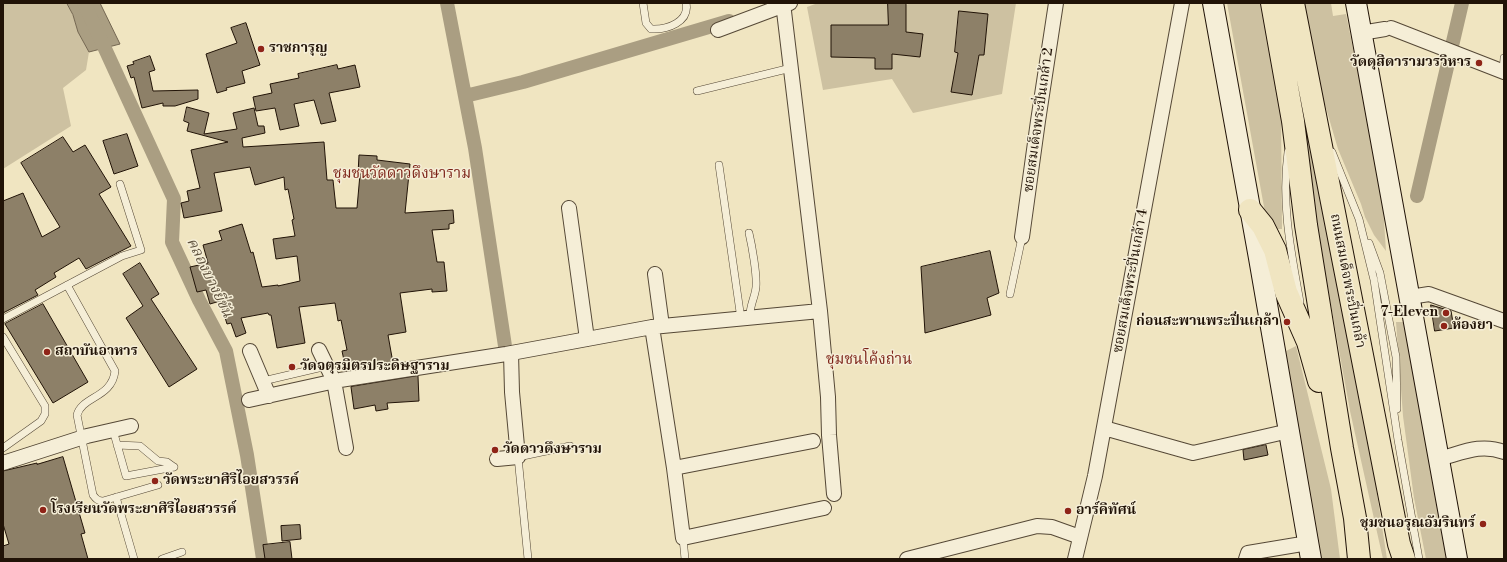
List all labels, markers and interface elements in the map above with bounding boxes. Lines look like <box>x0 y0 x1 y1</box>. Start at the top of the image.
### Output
place label: ราชการุญ <box>269 41 328 57</box>
marker: ราชการุญ <box>256 44 266 54</box>
street label: ซอยสมเด็จพระปิ่นเกล้า 2 <box>1021 47 1057 193</box>
place label: วัดดุสิดารามวรวิหาร <box>1350 55 1471 71</box>
marker: วัดดุสิดารามวรวิหาร <box>1474 58 1484 68</box>
district label: ชุมชนวัดดาวดึงษาราม <box>333 165 471 183</box>
street label: ซอยสมเด็จพระปิ่นเกล้า 4 <box>1110 208 1152 354</box>
street label: ถนนสมเด็จพระปิ่นเกล้า <box>1326 212 1368 350</box>
water label: คลองบางยี่ขัน <box>182 235 236 321</box>
place label: 7-Eleven <box>1380 305 1438 321</box>
marker: 7-Eleven <box>1441 308 1451 318</box>
place label: ก่อนสะพานพระปิ่นเกล้า <box>1136 314 1279 330</box>
marker: ก่อนสะพานพระปิ่นเกล้า <box>1282 317 1292 327</box>
place label: ห้องยา <box>1452 318 1493 334</box>
marker: ห้องยา <box>1439 321 1449 331</box>
place label: สถาบันอาหาร <box>55 344 138 360</box>
marker: สถาบันอาหาร <box>42 347 52 357</box>
district label: ชุมชนโค้งถ่าน <box>826 351 912 369</box>
place label: วัดจตุรมิตรประดิษฐาราม <box>300 359 450 375</box>
marker: วัดจตุรมิตรประดิษฐาราม <box>287 362 297 372</box>
place label: วัดดาวดึงษาราม <box>503 442 602 458</box>
marker: วัดดาวดึงษาราม <box>490 445 500 455</box>
place label: วัดพระยาศิริไอยสวรรค์ <box>163 473 299 489</box>
marker: วัดพระยาศิริไอยสวรรค์ <box>150 476 160 486</box>
place label: โรงเรียนวัดพระยาศิริไอยสวรรค์ <box>51 502 236 518</box>
place label: อาร์คิทัศน์ <box>1076 503 1136 519</box>
marker: โรงเรียนวัดพระยาศิริไอยสวรรค์ <box>38 505 48 515</box>
marker: อาร์คิทัศน์ <box>1063 506 1073 516</box>
place label: ชุมชนอรุณอัมรินทร์ <box>1360 516 1475 532</box>
marker: ชุมชนอรุณอัมรินทร์ <box>1478 519 1488 529</box>

